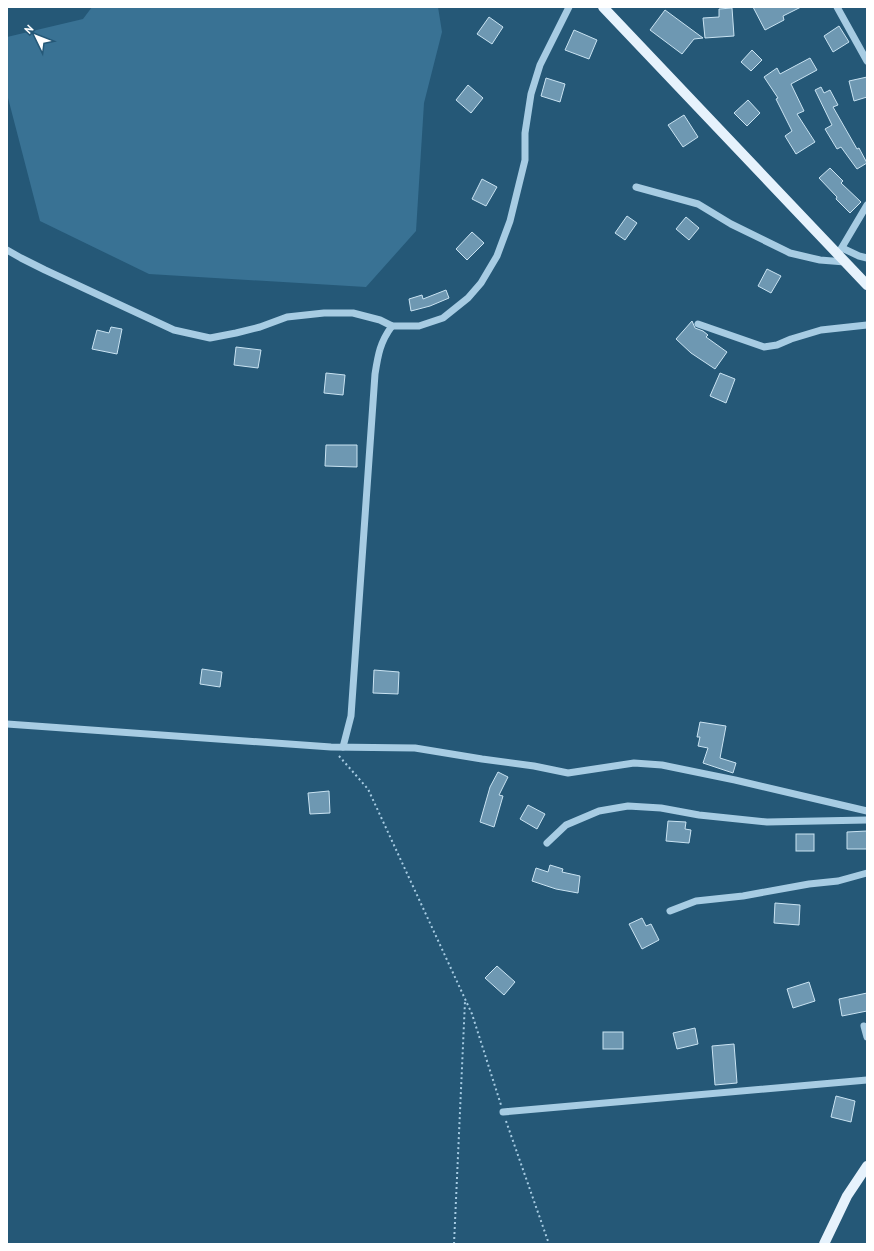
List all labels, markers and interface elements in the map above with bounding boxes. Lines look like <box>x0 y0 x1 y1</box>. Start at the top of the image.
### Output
north arrow <box>16 16 56 56</box>
text: N <box>21 22 36 37</box>

